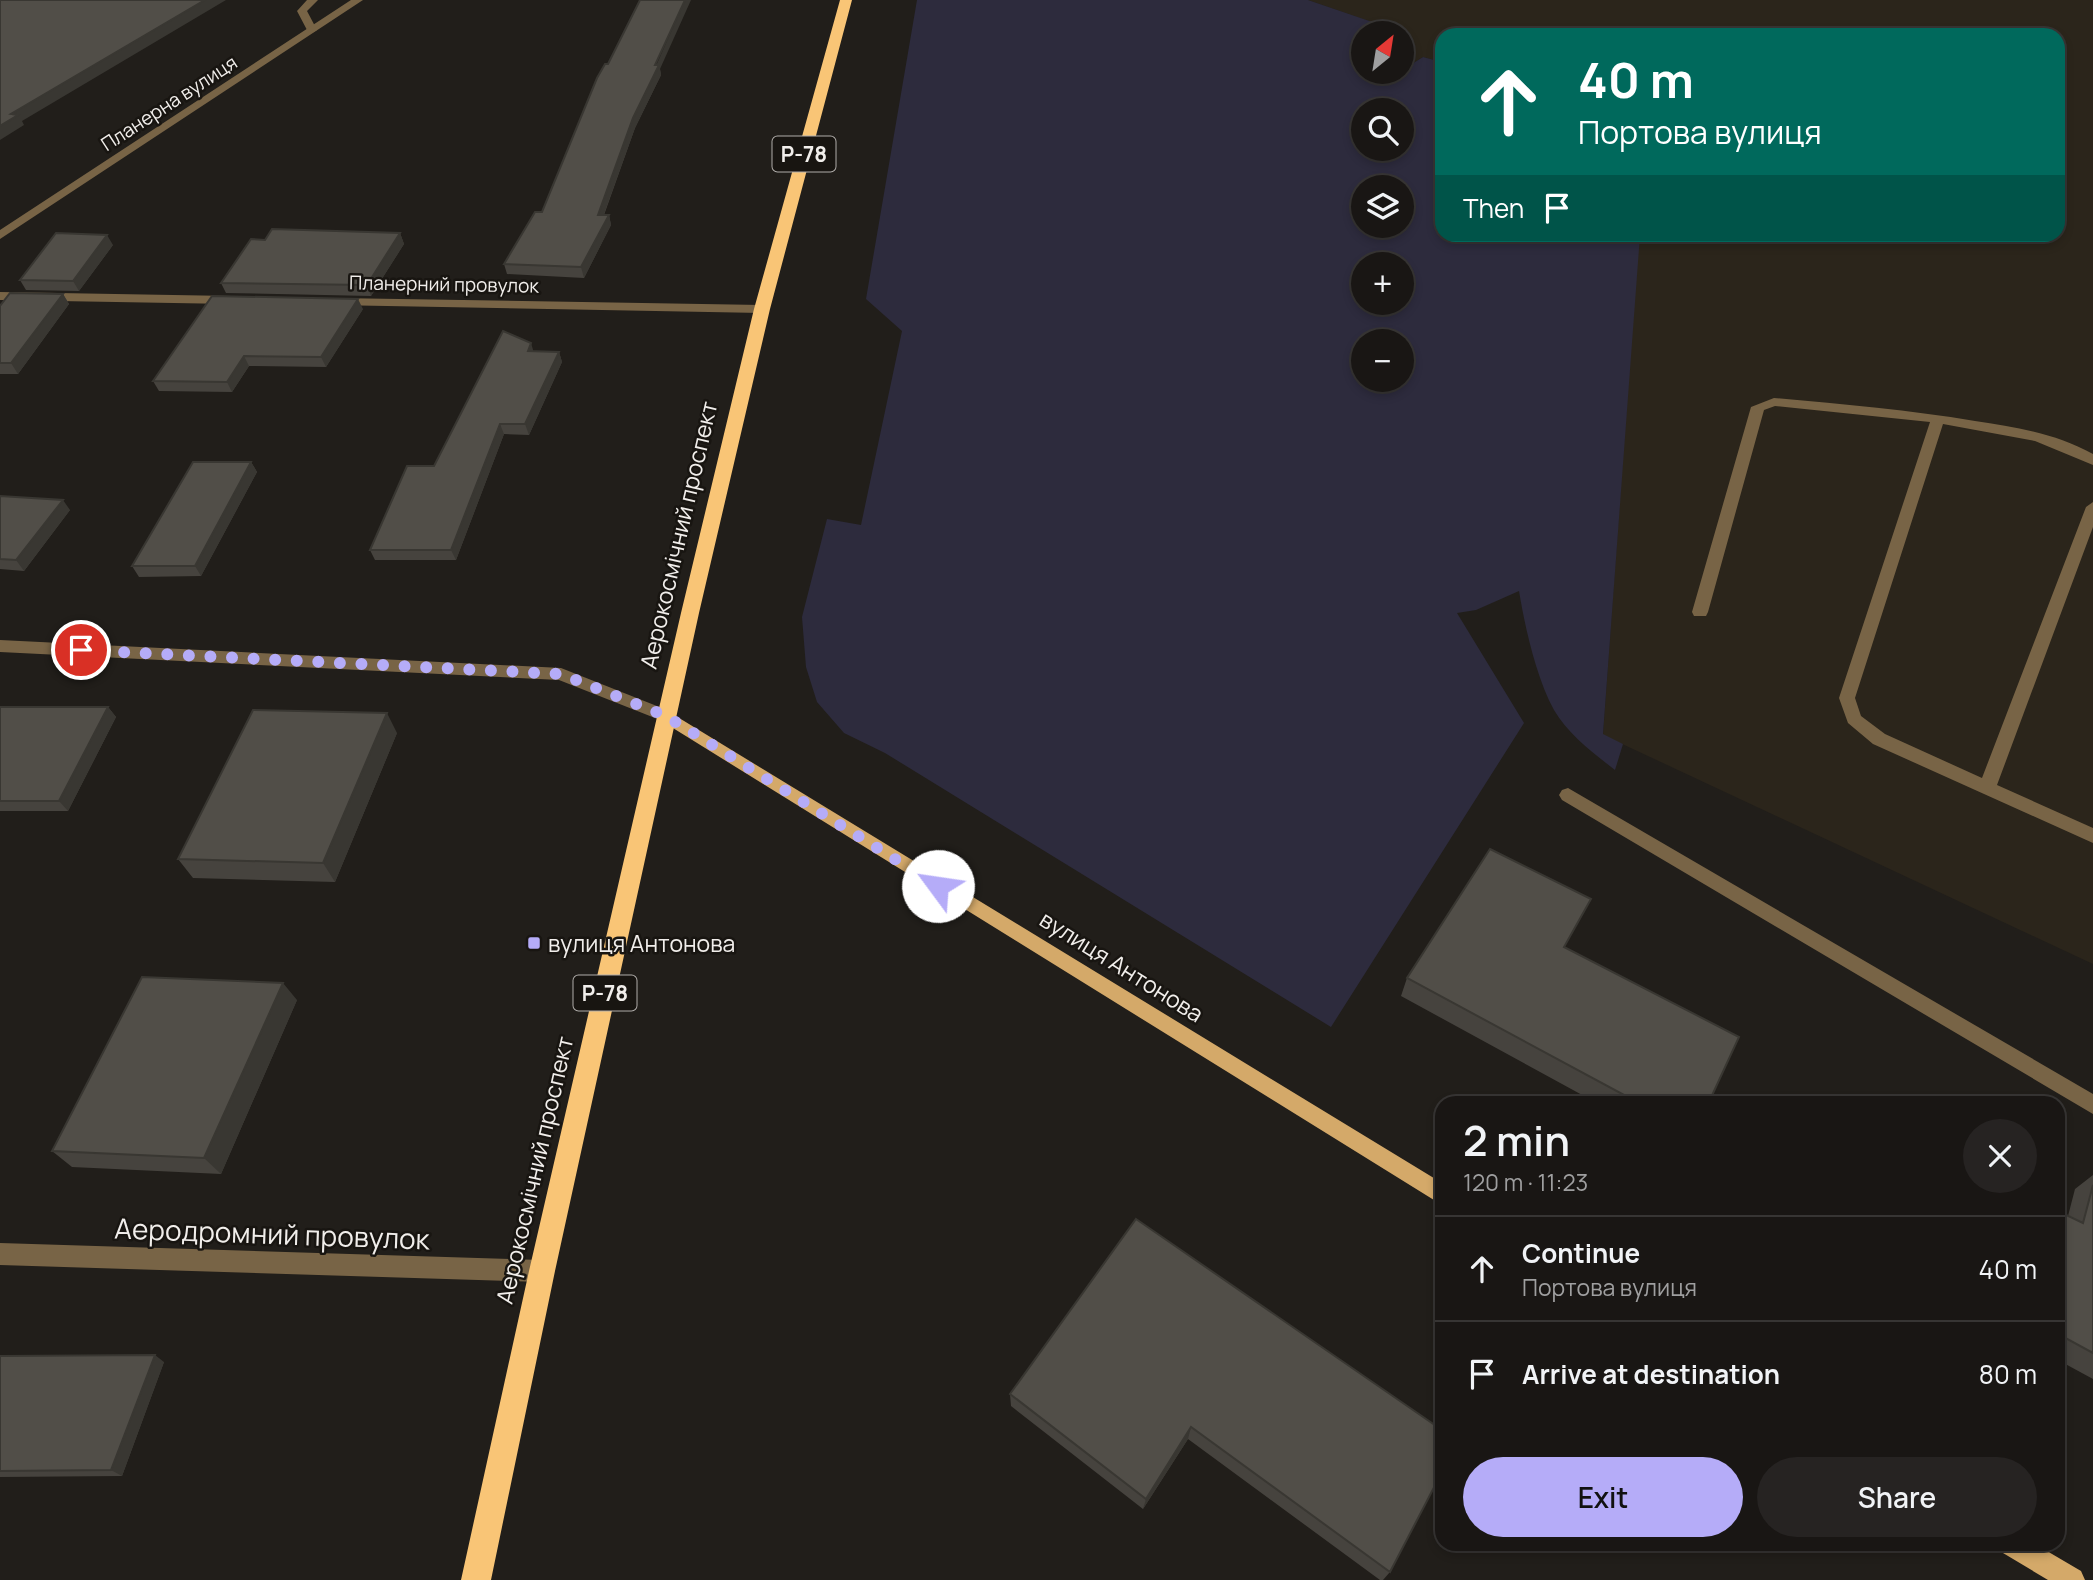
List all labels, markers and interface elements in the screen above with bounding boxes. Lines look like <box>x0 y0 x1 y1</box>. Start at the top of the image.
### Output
north arrow <box>1351 21 1414 84</box>
map controls <box>1351 21 1414 392</box>
text: 40 m <box>1578 46 1694 113</box>
street label: Планерна вулиця <box>96 49 242 157</box>
icon: ahead <box>1463 56 1554 147</box>
button: search <box>1351 98 1414 161</box>
text: Портова вулиця <box>1578 110 1822 154</box>
road number: Р-78 <box>772 136 836 172</box>
button: layers <box>1351 175 1414 238</box>
icon: arrive <box>1538 189 1576 227</box>
text: Then <box>1463 190 1524 226</box>
button: + <box>1351 252 1414 315</box>
street label: Планерний провулок <box>349 269 540 299</box>
button: − <box>1351 329 1414 392</box>
street label: Аерокосмічний проспект <box>632 398 724 672</box>
pin <box>51 620 111 680</box>
icon: arrive <box>62 631 100 669</box>
position arrow <box>901 849 975 923</box>
street label: вулиця Антонова <box>1034 903 1210 1029</box>
place label: вулиця Антонова <box>548 927 735 959</box>
marker: вулиця Антонова <box>526 935 542 951</box>
road number: Р-78 <box>574 976 636 1010</box>
street label: Аерокосмічний проспект <box>488 1033 580 1307</box>
text: 2 min <box>1463 1111 1570 1169</box>
button: close <box>1963 1119 2037 1193</box>
text: 120 m · 11:23 <box>1463 1166 1588 1198</box>
street label: Аеродромний провулок <box>114 1209 431 1258</box>
text: Continue <box>1522 1235 1640 1271</box>
icon: ahead <box>1463 1250 1501 1288</box>
text: 40 m <box>1979 1251 2037 1287</box>
text: Портова вулиця <box>1522 1271 1697 1303</box>
icon: arrive <box>1463 1355 1501 1393</box>
text: Arrive at destination <box>1522 1356 1780 1392</box>
text: 80 m <box>1979 1356 2037 1392</box>
button: Exit <box>1463 1457 1743 1537</box>
button: Share <box>1757 1457 2037 1537</box>

